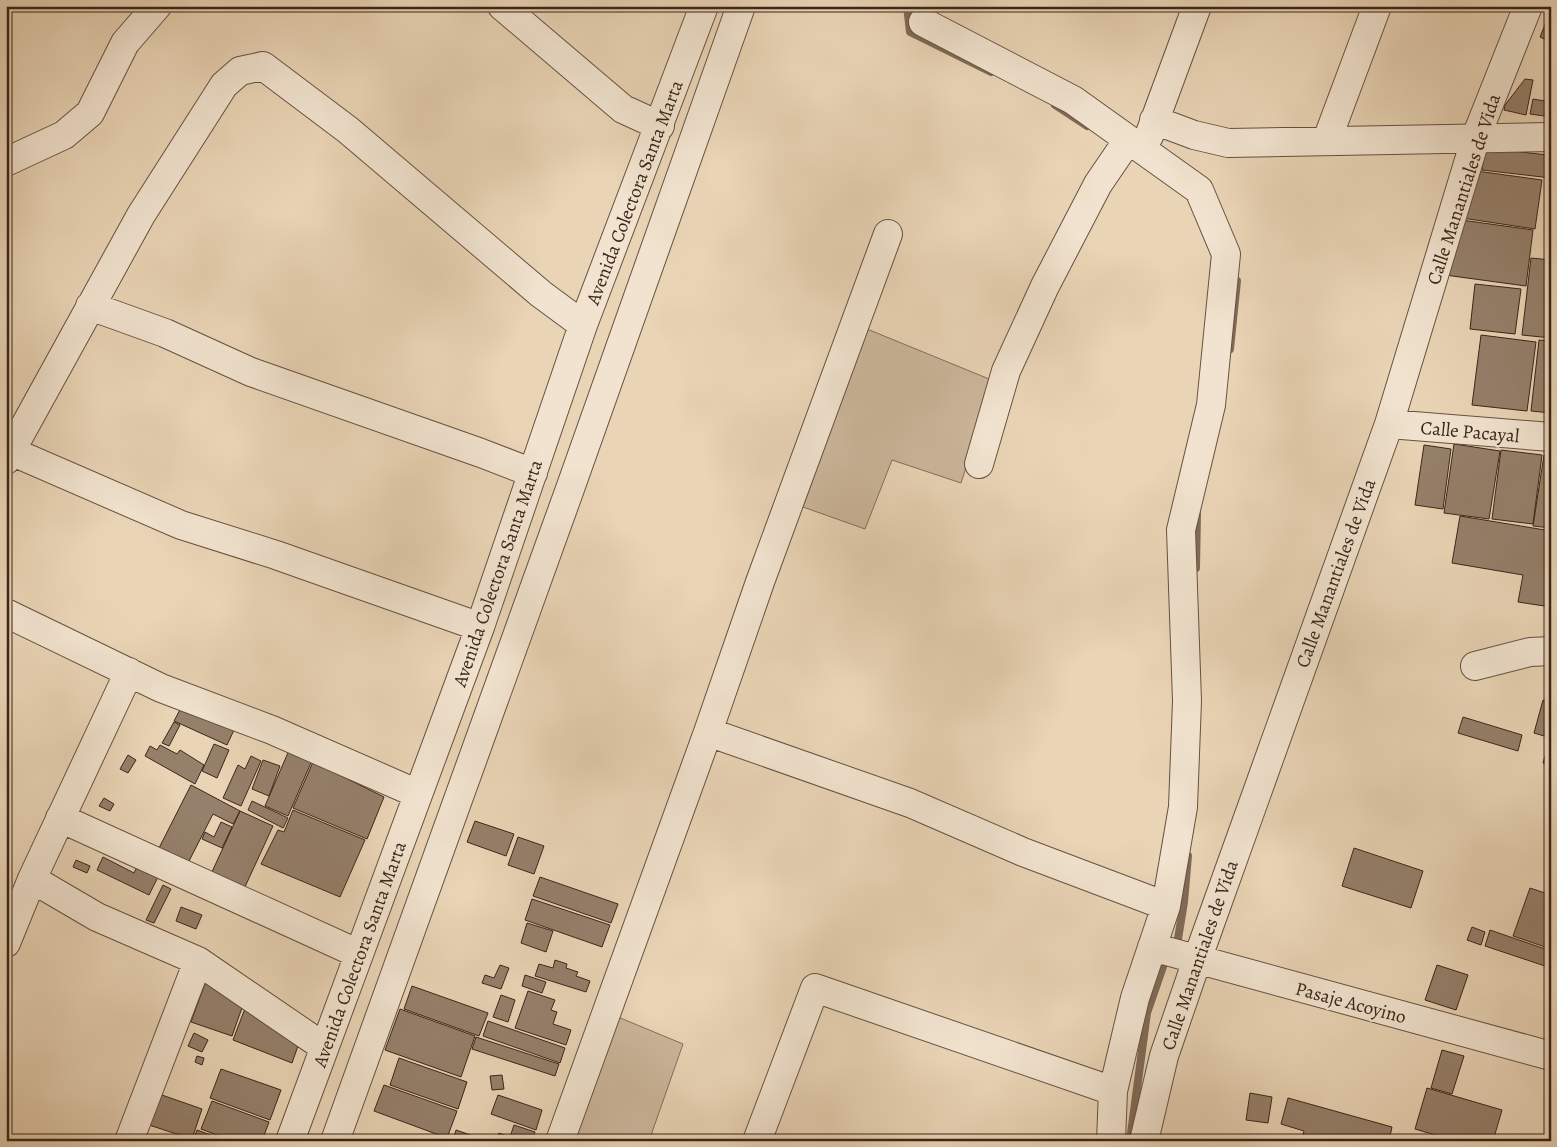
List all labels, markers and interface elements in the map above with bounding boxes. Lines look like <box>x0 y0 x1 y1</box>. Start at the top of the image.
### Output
street label: Avenida Colectora Santa Marta <box>580 76 690 309</box>
street label: Calle Manantiales de Vida <box>1421 90 1507 288</box>
street label: Calle Pacayal <box>1419 415 1521 449</box>
street label: Avenida Colectora Santa Marta <box>446 456 549 691</box>
street label: Calle Manantiales de Vida <box>1290 475 1382 672</box>
street label: Avenida Colectora Santa Marta <box>307 838 413 1072</box>
street label: Calle Manantiales de Vida <box>1155 857 1245 1054</box>
street label: Pasaje Acoyino <box>1292 976 1409 1030</box>

